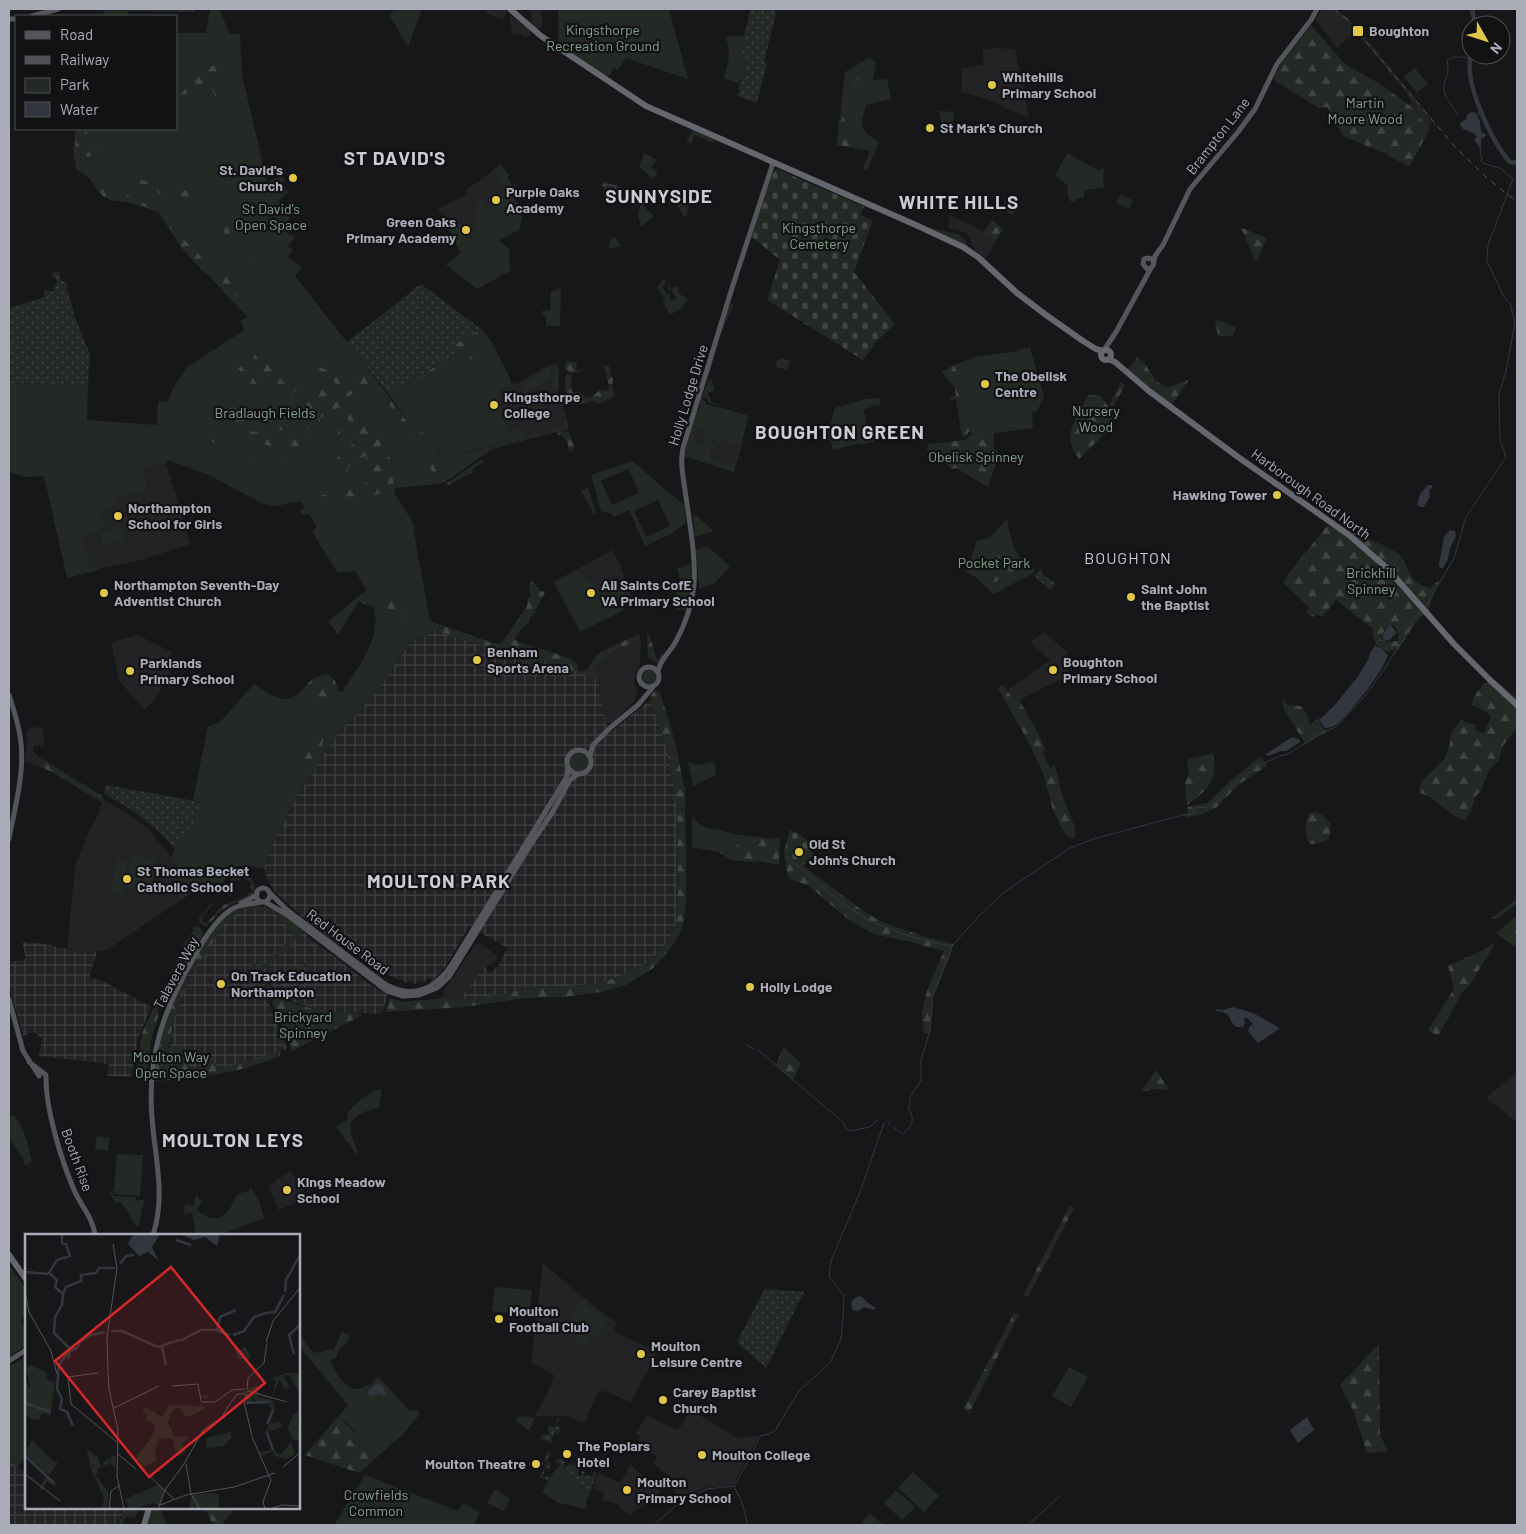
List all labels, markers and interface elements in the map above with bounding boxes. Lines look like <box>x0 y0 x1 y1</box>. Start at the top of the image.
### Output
legend <box>15 15 178 130</box>
north arrow <box>1461 15 1511 65</box>
park label: Kingsthorpe Recreation Ground <box>546 21 660 54</box>
place label: Boughton <box>1369 22 1429 39</box>
marker: Boughton <box>1351 24 1365 38</box>
text: Road <box>60 25 93 43</box>
text: N <box>1487 40 1506 57</box>
text: Railway <box>60 50 109 68</box>
place label: Whitehills Primary School <box>1002 68 1096 101</box>
text: Park <box>60 75 90 93</box>
marker: Whitehills Primary School <box>986 79 998 91</box>
street label: Brampton Lane <box>1182 94 1253 178</box>
park label: Martin Moore Wood <box>1327 94 1403 127</box>
text: Water <box>60 100 99 118</box>
place label: St Mark's Church <box>940 119 1043 136</box>
marker: St Mark's Church <box>924 122 936 134</box>
district label: ST DAVID'S <box>344 146 446 169</box>
place label: St. David's Church <box>219 161 283 194</box>
marker: St. David's Church <box>287 172 299 184</box>
place label: Purple Oaks Academy <box>506 183 580 216</box>
district label: SUNNYSIDE <box>605 184 713 207</box>
district label: WHITE HILLS <box>899 190 1019 213</box>
marker: Purple Oaks Academy <box>490 194 502 206</box>
park label: St David's Open Space <box>235 200 307 233</box>
place label: Green Oaks Primary Academy <box>346 213 456 246</box>
park label: Kingsthorpe Cemetery <box>782 219 856 252</box>
marker: Green Oaks Primary Academy <box>460 224 472 236</box>
street label: Holly Lodge Drive <box>664 342 711 447</box>
place label: The Obelisk Centre <box>995 367 1067 400</box>
marker: The Obelisk Centre <box>979 378 991 390</box>
place label: Kingsthorpe College <box>504 388 581 421</box>
marker: Kingsthorpe College <box>488 399 500 411</box>
park label: Nursery Wood <box>1072 402 1121 435</box>
park label: Bradlaugh Fields <box>215 404 316 421</box>
district label: BOUGHTON GREEN <box>755 420 925 443</box>
street label: Harborough Road North <box>1248 445 1374 543</box>
park label: Obelisk Spinney <box>928 448 1024 465</box>
place label: Hawking Tower <box>1173 486 1268 503</box>
marker: Hawking Tower <box>1271 489 1283 501</box>
place label: Northampton School for Girls <box>128 499 222 532</box>
marker: Northampton School for Girls <box>112 510 124 522</box>
district label: BOUGHTON <box>1084 548 1172 567</box>
park label: Pocket Park <box>958 554 1030 571</box>
park label: Brickhill Spinney <box>1346 564 1396 597</box>
place label: Northampton Seventh-Day Adventist Church <box>114 576 279 609</box>
place label: All Saints CofE VA Primary School <box>601 576 715 609</box>
place label: Saint John the Baptist <box>1141 580 1210 613</box>
marker: Northampton Seventh-Day Adventist Church <box>98 587 110 599</box>
marker: All Saints CofE VA Primary School <box>585 587 597 599</box>
marker: Saint John the Baptist <box>1125 591 1137 603</box>
place label: Benham Sports Arena <box>487 643 569 676</box>
place label: Boughton Primary School <box>1063 653 1157 686</box>
place label: Parklands Primary School <box>140 654 234 687</box>
marker: Benham Sports Arena <box>471 654 483 666</box>
marker: Boughton Primary School <box>1047 664 1059 676</box>
marker: Parklands Primary School <box>124 665 136 677</box>
place label: Old St John's Church <box>809 835 896 868</box>
marker: Old St John's Church <box>793 846 805 858</box>
place label: St Thomas Becket Catholic School <box>137 862 249 895</box>
district label: MOULTON PARK <box>367 869 511 892</box>
marker: St Thomas Becket Catholic School <box>121 873 133 885</box>
street label: Red House Road <box>304 905 393 978</box>
street label: Talavera Way <box>149 933 202 1012</box>
place label: On Track Education Northampton <box>231 967 351 1000</box>
marker: On Track Education Northampton <box>215 978 227 990</box>
place label: Holly Lodge <box>760 978 833 995</box>
marker: Holly Lodge <box>744 981 756 993</box>
park label: Brickyard Spinney <box>274 1008 332 1041</box>
park label: Moulton Way Open Space <box>133 1048 210 1081</box>
street label: Booth Rise <box>58 1126 97 1194</box>
district label: MOULTON LEYS <box>162 1128 304 1151</box>
place label: Kings Meadow School <box>297 1173 386 1206</box>
marker: Kings Meadow School <box>281 1184 293 1196</box>
inset map <box>25 1234 300 1509</box>
place label: Moulton Football Club <box>509 1302 589 1335</box>
marker: Moulton Football Club <box>493 1313 505 1325</box>
place label: Moulton Leisure Centre <box>651 1337 743 1370</box>
marker: Moulton Leisure Centre <box>635 1348 647 1360</box>
place label: Carey Baptist Church <box>673 1383 756 1416</box>
marker: Carey Baptist Church <box>657 1394 669 1406</box>
place label: The Poplars Hotel <box>577 1437 650 1470</box>
place label: Moulton College <box>712 1446 811 1463</box>
marker: The Poplars Hotel <box>561 1448 573 1460</box>
marker: Moulton College <box>696 1449 708 1461</box>
place label: Moulton Theatre <box>425 1455 526 1472</box>
marker: Moulton Theatre <box>530 1458 542 1470</box>
place label: Moulton Primary School <box>637 1473 731 1506</box>
marker: Moulton Primary School <box>621 1484 633 1496</box>
park label: Crowfields Common <box>344 1486 409 1519</box>

